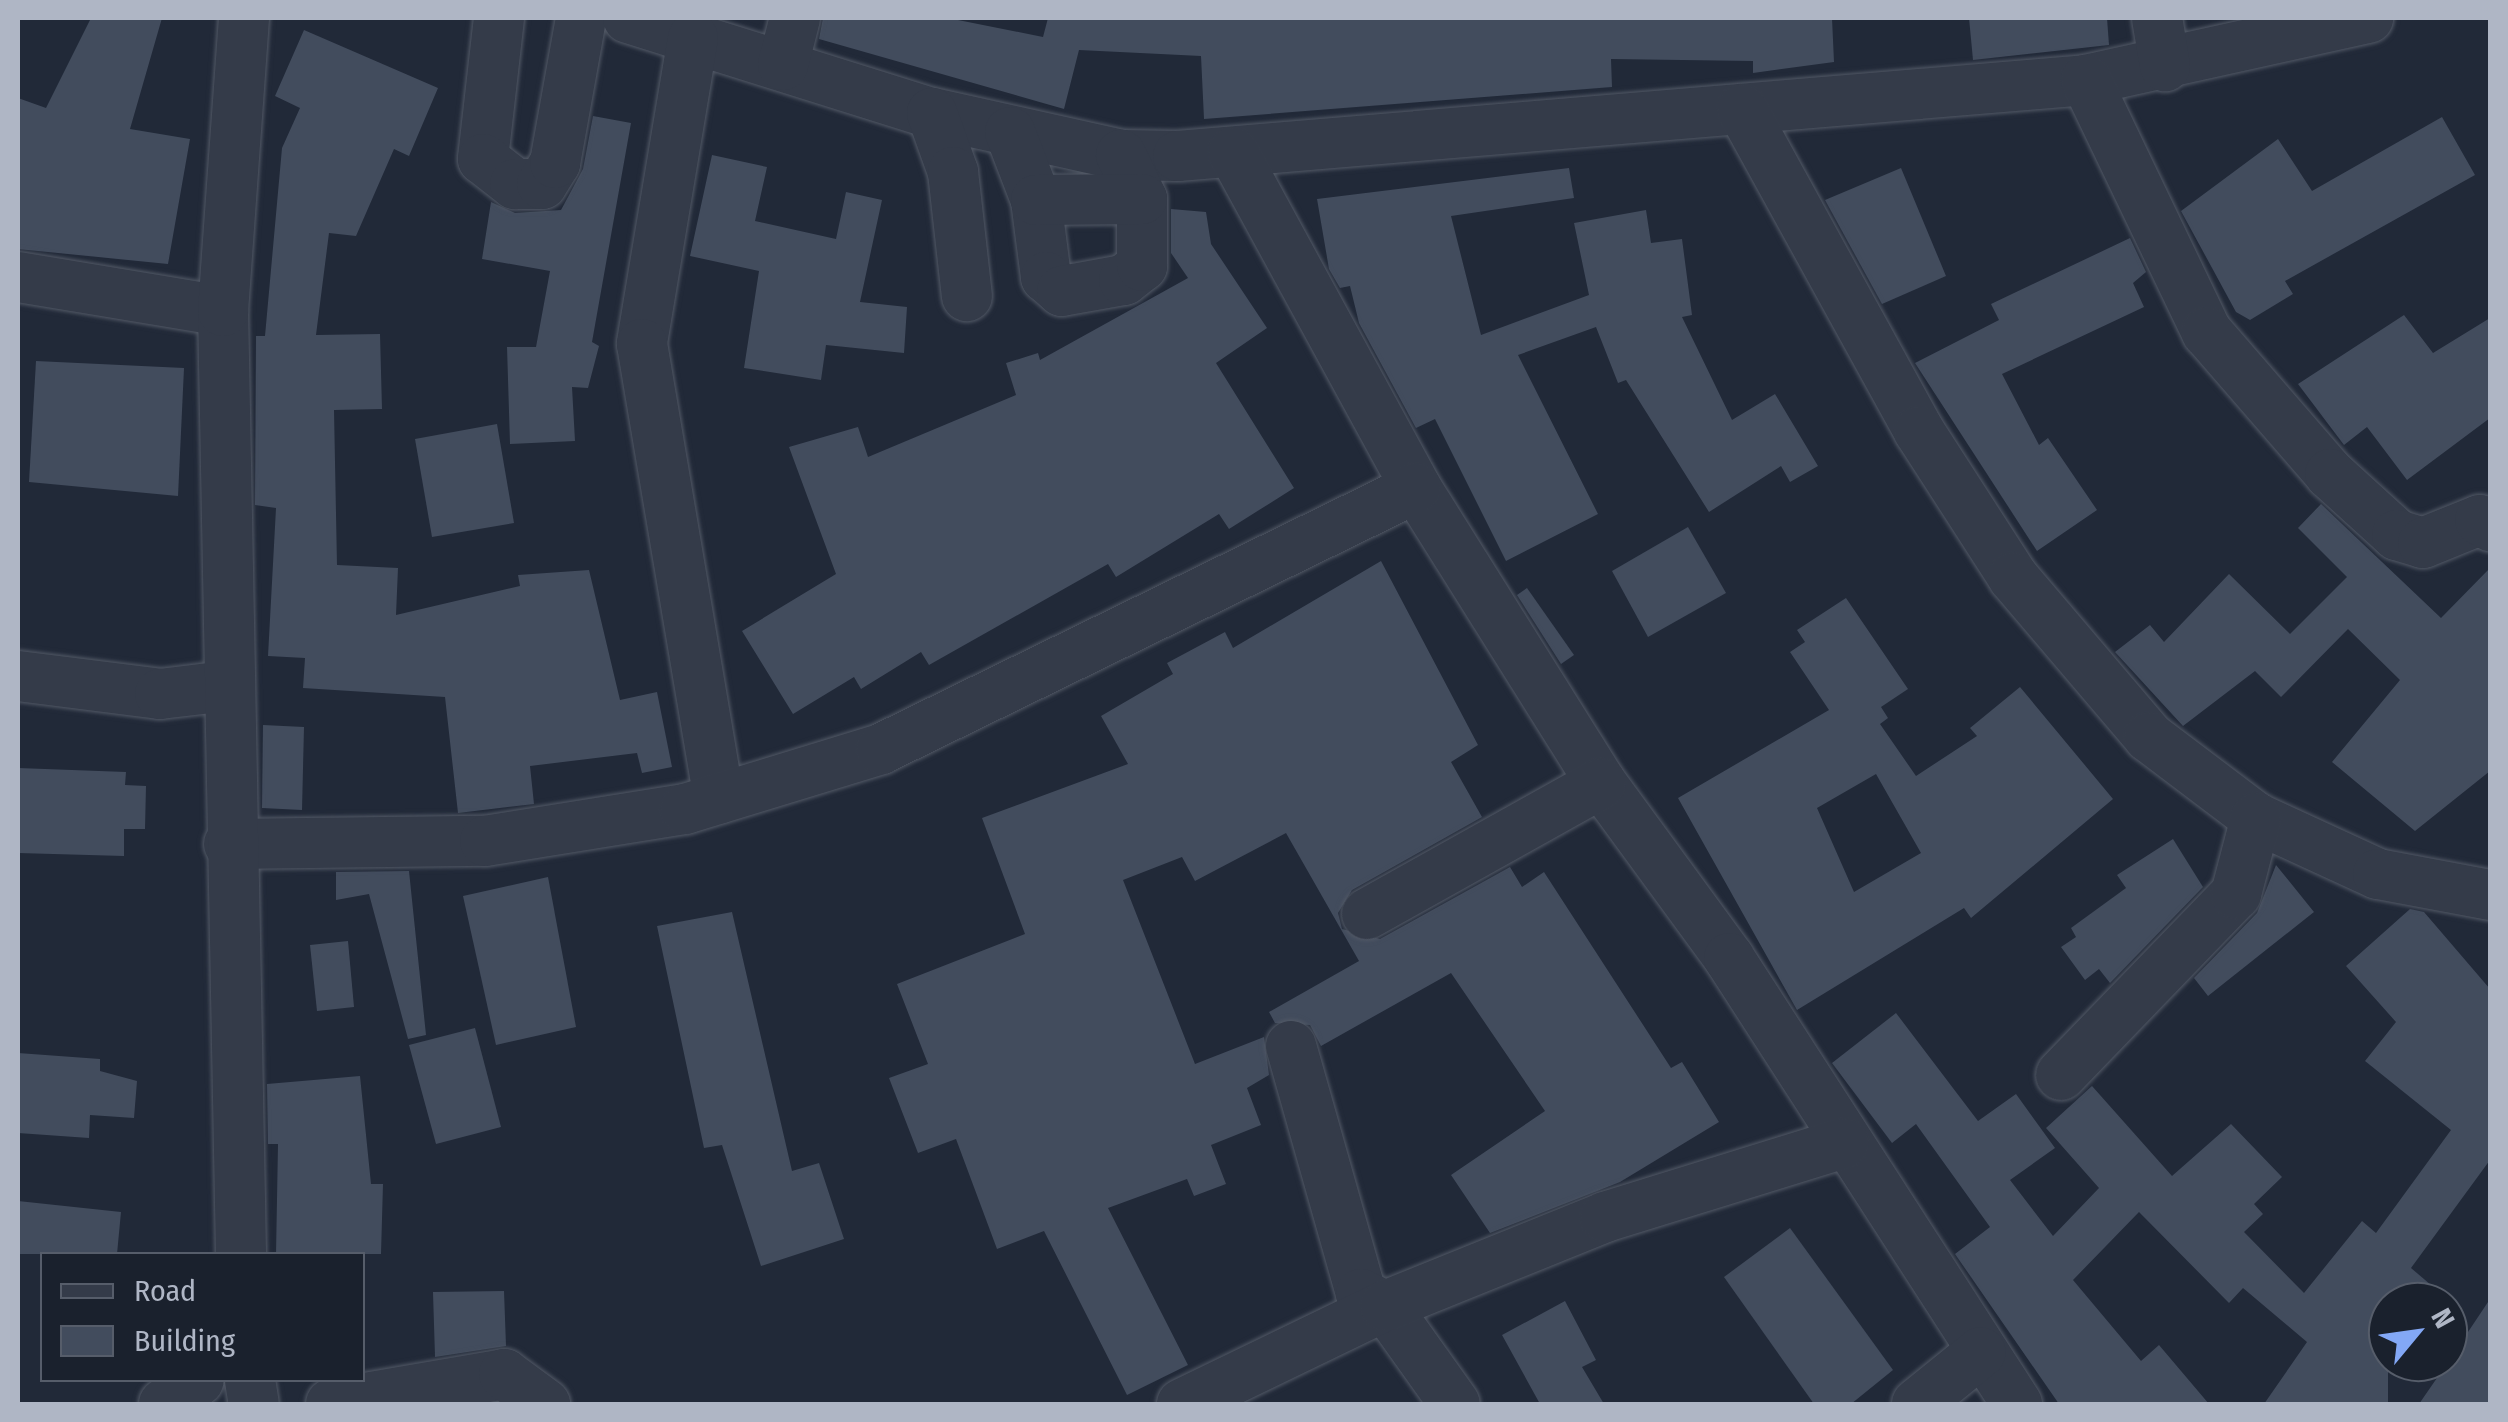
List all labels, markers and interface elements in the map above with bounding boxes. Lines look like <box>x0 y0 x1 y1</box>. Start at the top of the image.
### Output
legend <box>40 1252 365 1382</box>
text: Road <box>134 1273 196 1309</box>
north arrow <box>2368 1282 2468 1382</box>
text: N <box>2424 1303 2461 1334</box>
text: Building <box>134 1323 235 1359</box>

